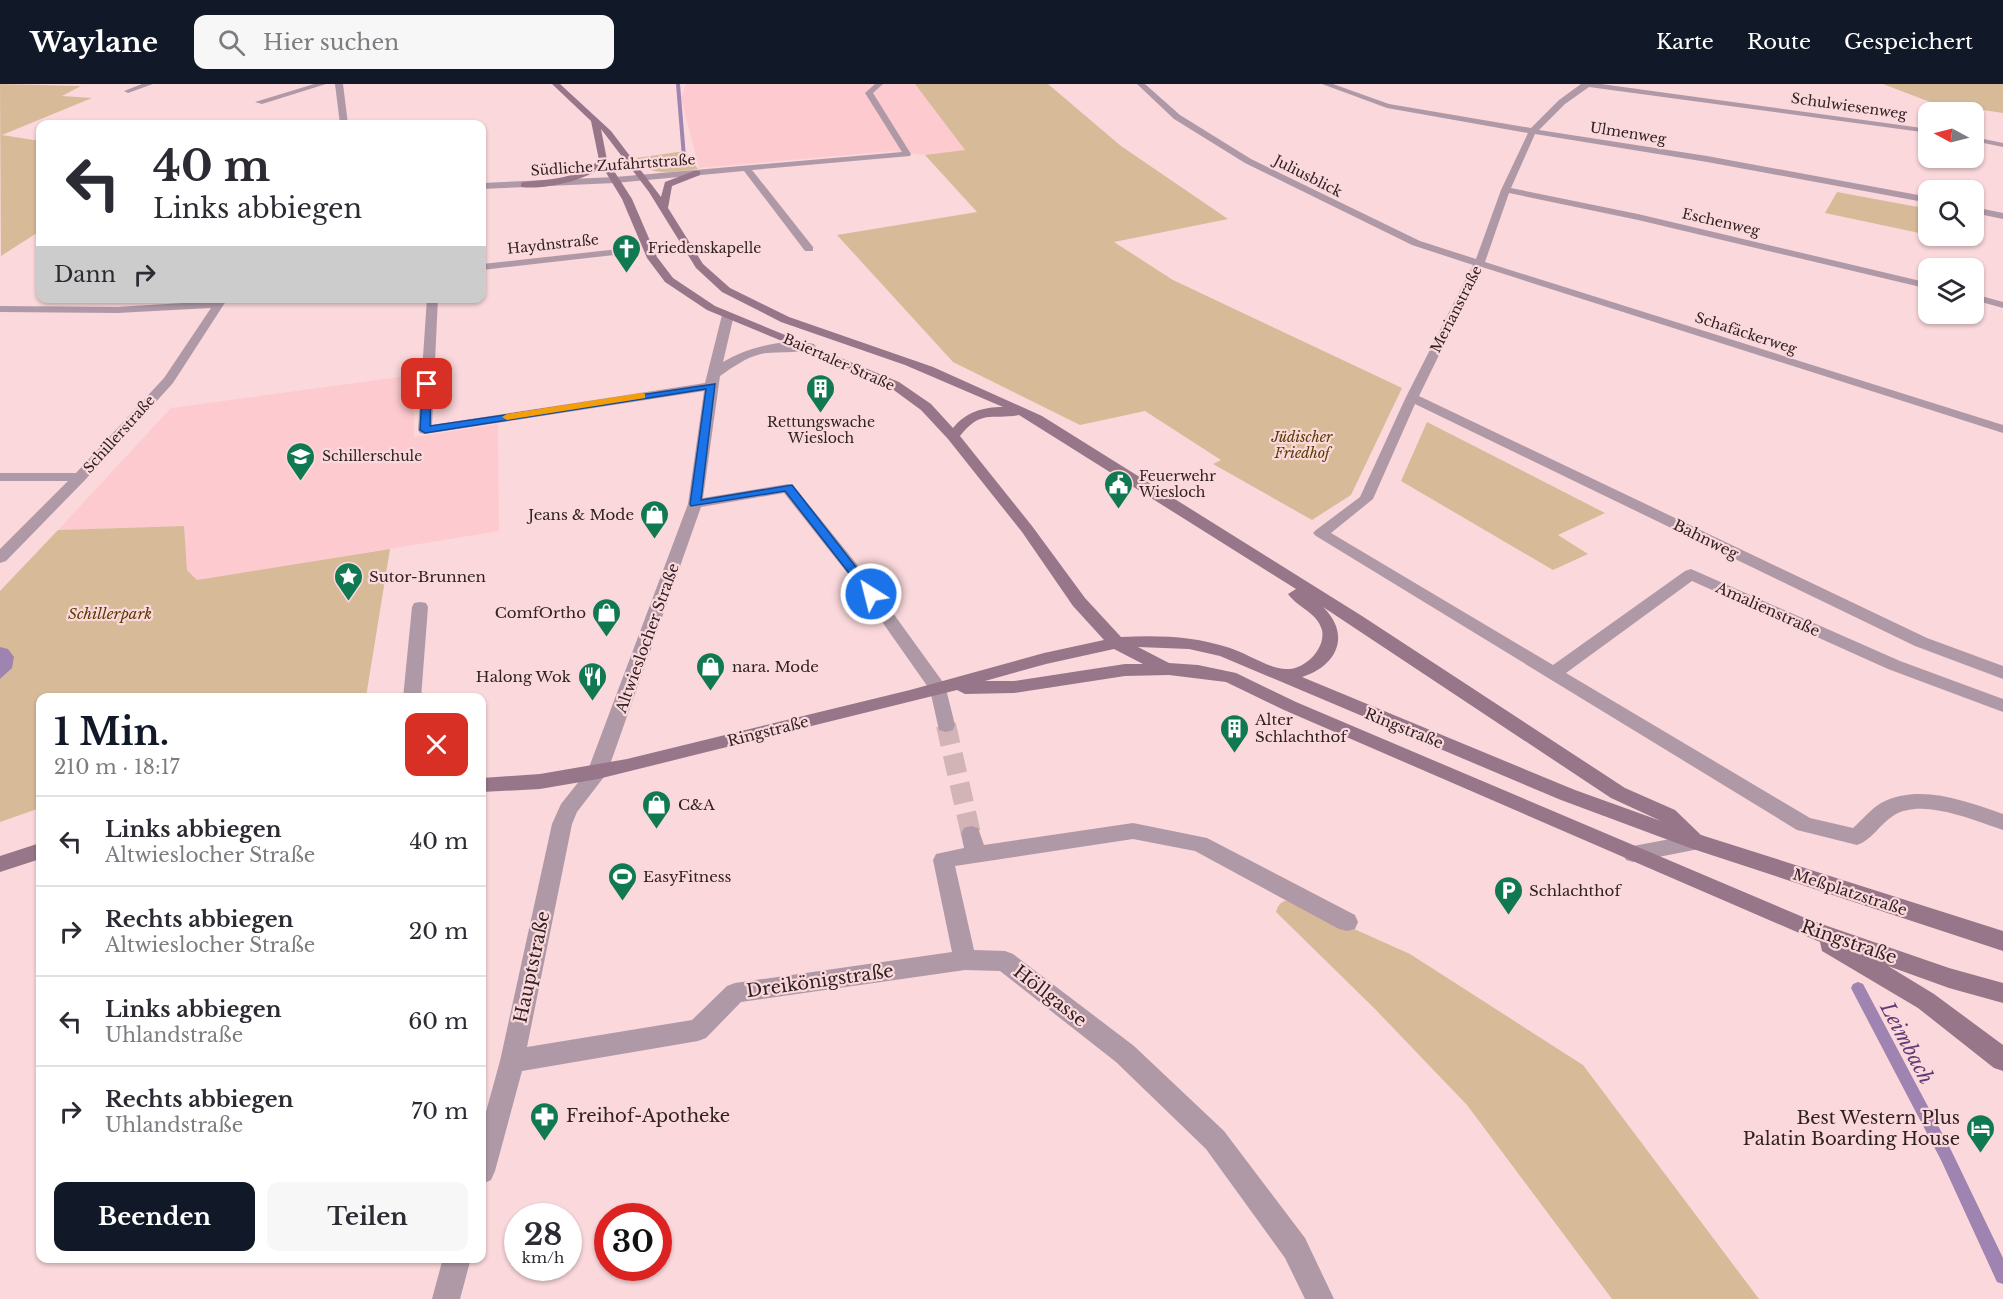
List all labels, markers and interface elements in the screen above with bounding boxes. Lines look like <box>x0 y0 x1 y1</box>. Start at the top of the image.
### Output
search box <box>194 15 614 69</box>
text: Waylane <box>30 25 158 60</box>
icon: search <box>215 26 248 59</box>
text: Hier suchen <box>263 29 399 56</box>
text: Karte <box>1656 29 1714 55</box>
text: Route <box>1747 29 1811 55</box>
text: Gespeichert <box>1844 29 1973 55</box>
street label: Schulwiesenweg <box>1790 89 1909 123</box>
north arrow <box>1918 102 1984 168</box>
map controls <box>1918 102 1984 324</box>
street label: Ulmenweg <box>1589 118 1668 148</box>
text: 40 m <box>153 140 270 192</box>
icon: left <box>54 144 132 222</box>
street label: Südliche Zufahrtstraße <box>530 150 696 180</box>
street label: Juliusblick <box>1269 150 1346 201</box>
button: search <box>1918 180 1984 246</box>
text: Links abbiegen <box>153 192 362 225</box>
street label: Eschenweg <box>1680 204 1762 240</box>
street label: Haydnstraße <box>506 230 600 258</box>
church icon: Friedenskapelle <box>611 232 643 274</box>
place label: Friedenskapelle <box>648 239 761 257</box>
icon: right <box>128 258 161 291</box>
button: layers <box>1918 258 1984 324</box>
text: Dann <box>54 261 116 288</box>
street label: Merianstraße <box>1426 262 1486 356</box>
street label: Schafäckerweg <box>1693 308 1800 358</box>
street label: Baiertaler Straße <box>780 329 898 395</box>
pin <box>401 358 452 409</box>
icon: arrive <box>410 367 443 400</box>
building icon: Rettungswache Wiesloch <box>805 372 837 414</box>
street label: Schillerstraße <box>79 391 159 477</box>
place label: Rettungswache Wiesloch <box>767 413 875 447</box>
park label: Jüdischer Friedhof <box>1271 428 1333 462</box>
school or university icon: Schillerschule <box>285 440 317 482</box>
place label: Schillerschule <box>322 447 422 465</box>
place label: Feuerwehr Wiesloch <box>1138 467 1216 501</box>
public building icon: Feuerwehr Wiesloch <box>1102 468 1134 510</box>
shop icon: Jeans & Mode <box>639 498 671 540</box>
place label: Jeans & Mode <box>526 505 634 524</box>
street label: Bahnweg <box>1670 515 1743 563</box>
place icon: Sutor-Brunnen <box>332 560 364 602</box>
street label: Altwieslocher Straße <box>611 561 683 716</box>
position arrow <box>839 562 903 626</box>
place label: Sutor-Brunnen <box>369 567 486 586</box>
street label: Amalienstraße <box>1712 577 1823 640</box>
shop icon: ComfOrtho <box>591 596 623 638</box>
place label: ComfOrtho <box>495 603 586 622</box>
park label: Schillerpark <box>68 604 152 623</box>
shop icon: nara. Mode <box>695 650 727 692</box>
place label: nara. Mode <box>732 657 819 676</box>
restaurant icon: Halong Wok <box>576 660 608 702</box>
place label: Halong Wok <box>476 667 572 686</box>
street label: Ringstraße <box>1362 704 1446 752</box>
text: 1 Min. <box>54 710 169 755</box>
place label: Alter Schlachthof <box>1254 710 1348 746</box>
street label: Ringstraße <box>725 712 811 750</box>
building icon: Alter Schlachthof <box>1218 712 1250 754</box>
button: close <box>405 713 468 776</box>
text: 210 m · 18:17 <box>54 755 180 779</box>
shop icon: C&A <box>641 788 673 830</box>
place label: C&A <box>678 795 715 814</box>
text: Links abbiegen <box>105 816 282 843</box>
icon: left <box>54 825 87 858</box>
text: 40 m <box>410 828 468 855</box>
text: Altwieslocher Straße <box>105 843 315 867</box>
sports icon: EasyFitness <box>606 860 638 902</box>
street label: Meßplatzstraße <box>1791 865 1909 919</box>
place label: EasyFitness <box>643 867 732 886</box>
parking icon: Schlachthof <box>1492 874 1524 916</box>
place label: Schlachthof <box>1529 881 1622 900</box>
text: Rechts abbiegen <box>105 906 294 933</box>
street label: Hauptstraße <box>509 909 555 1025</box>
icon: right <box>54 915 87 948</box>
street label: Ringstraße <box>1798 915 1900 969</box>
text: 20 m <box>409 918 468 945</box>
text: Altwieslocher Straße <box>105 933 315 957</box>
street label: Dreikönigstraße <box>745 960 895 1002</box>
street label: Höllgasse <box>1009 961 1091 1031</box>
text: Links abbiegen <box>105 996 282 1023</box>
water label: Leimbach <box>1875 997 1939 1088</box>
icon: left <box>54 1005 87 1038</box>
text: 60 m <box>408 1008 468 1035</box>
text: Uhlandstraße <box>105 1023 243 1047</box>
text: Rechts abbiegen <box>105 1086 294 1113</box>
icon: right <box>54 1095 87 1128</box>
text: 70 m <box>411 1098 468 1125</box>
pharmacy icon: Freihof-Apotheke <box>529 1100 561 1142</box>
place label: Freihof-Apotheke <box>566 1105 730 1127</box>
place label: Best Western Plus Palatin Boarding House <box>1743 1107 1960 1150</box>
hotel icon: Best Western Plus Palatin Boarding House <box>1965 1112 1997 1154</box>
text: Uhlandstraße <box>105 1113 243 1137</box>
button: Beenden <box>54 1182 255 1251</box>
button: Teilen <box>267 1182 468 1251</box>
speed limit sign: 30 <box>594 1203 672 1281</box>
text: 28 <box>524 1216 562 1253</box>
text: km/h <box>522 1248 564 1267</box>

